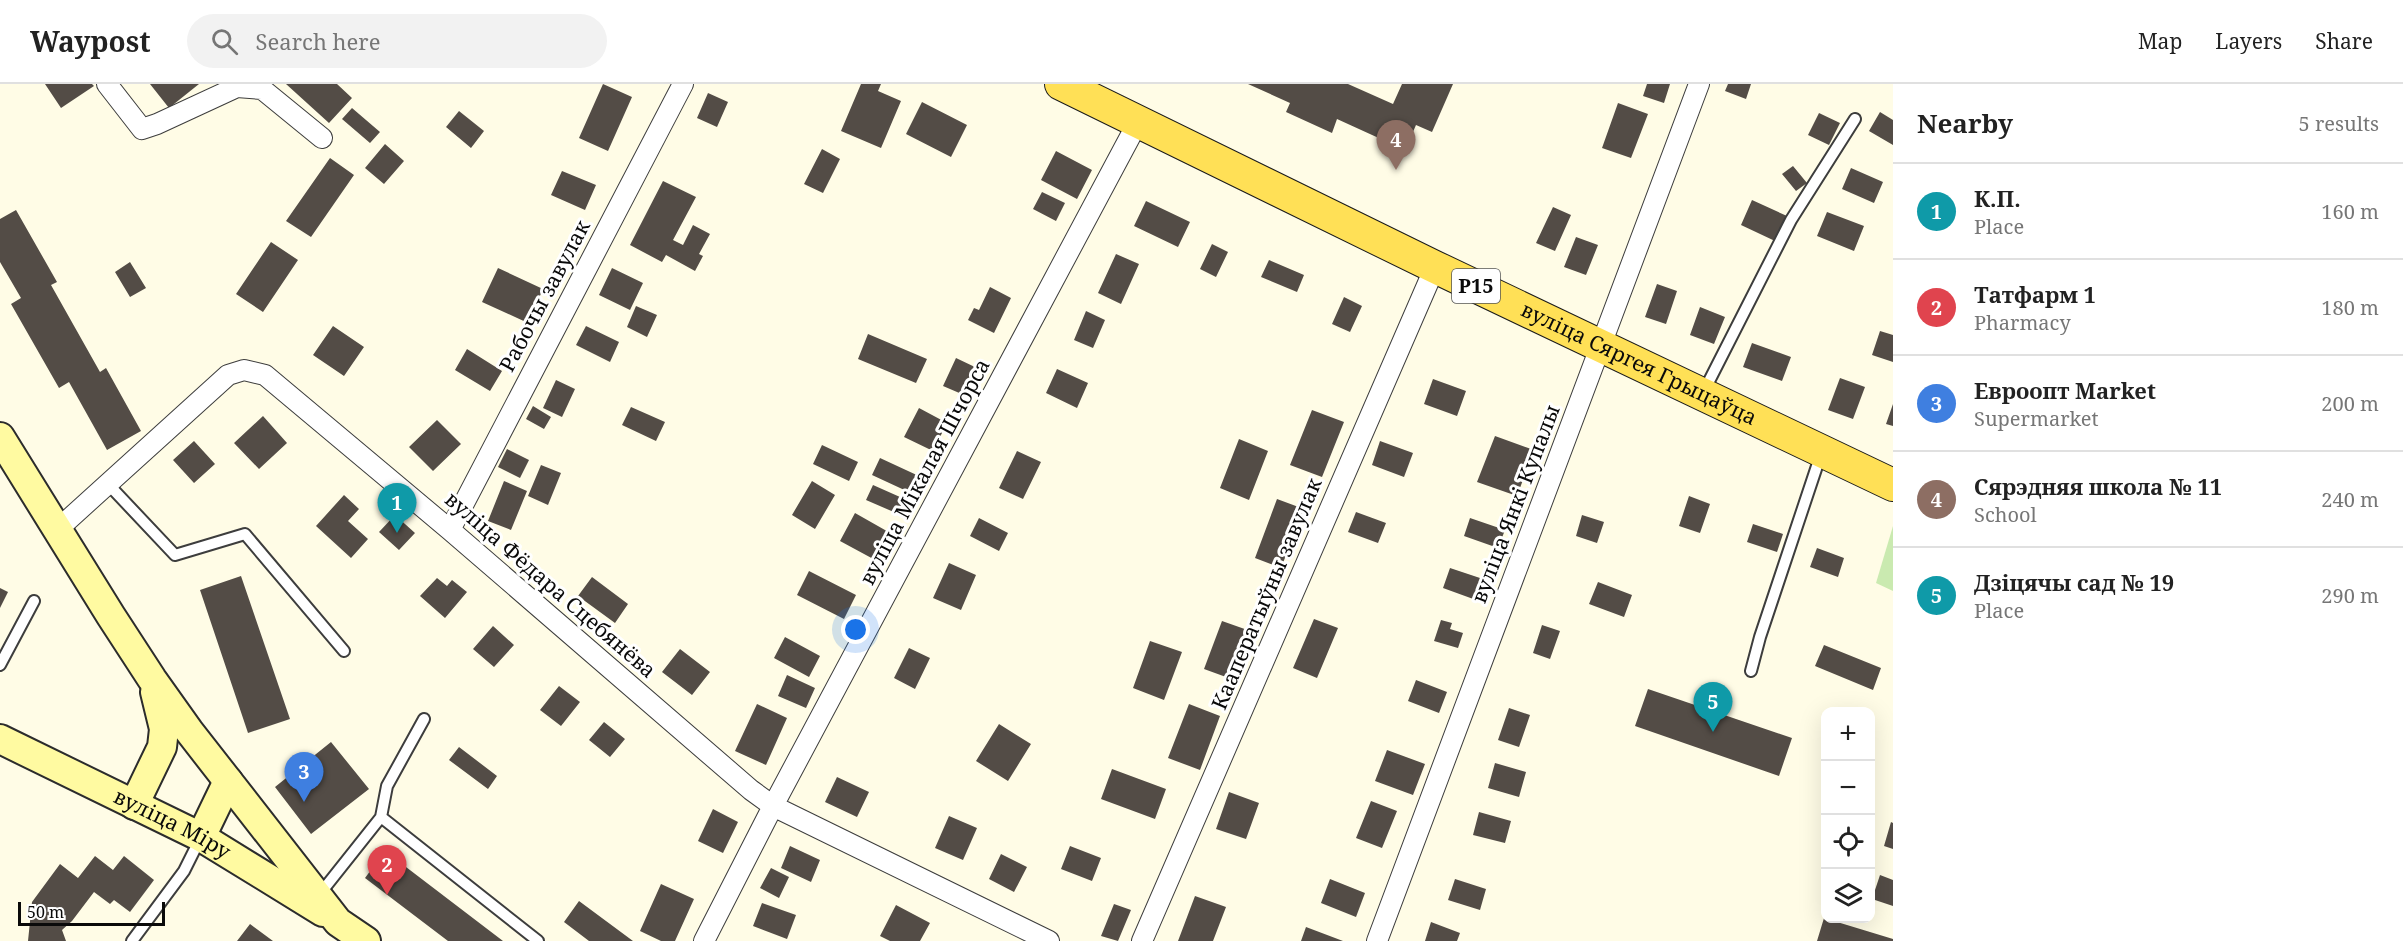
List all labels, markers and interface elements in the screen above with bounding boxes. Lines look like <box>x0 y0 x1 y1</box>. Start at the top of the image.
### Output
search box <box>187 14 607 68</box>
text: Waypost <box>30 22 151 60</box>
icon: search <box>208 25 241 58</box>
text: Search here <box>256 26 380 56</box>
text: Map <box>2138 27 2182 55</box>
text: Layers <box>2215 27 2282 55</box>
text: Share <box>2315 27 2373 55</box>
text: Nearby <box>1917 105 2013 141</box>
text: 5 results <box>2299 110 2379 137</box>
pin: 4 <box>1376 120 1416 170</box>
text: К.П. <box>1974 183 2021 213</box>
text: 1 <box>1931 198 1942 225</box>
text: 160 m <box>2321 198 2379 225</box>
text: Place <box>1974 213 2024 240</box>
street label: Рабочы завулак <box>492 214 596 376</box>
road number: Р15 <box>1452 269 1500 303</box>
text: Татфарм 1 <box>1974 279 2096 309</box>
text: 2 <box>1931 294 1942 321</box>
text: 180 m <box>2321 294 2379 321</box>
street label: вуліца Сяргея Грыцаўца <box>1517 295 1762 431</box>
text: Pharmacy <box>1974 309 2071 336</box>
street label: вуліца Мікалая Шчорса <box>852 353 996 590</box>
text: Евроопт Market <box>1974 375 2156 405</box>
text: 3 <box>1931 390 1942 417</box>
text: 200 m <box>2321 390 2379 417</box>
street label: вуліца Янкі Купалы <box>1464 400 1566 607</box>
text: Supermarket <box>1974 405 2099 432</box>
text: Сярэдняя школа № 11 <box>1974 471 2222 501</box>
street label: Кааператыўны завулак <box>1205 473 1328 714</box>
pin: 1 <box>378 484 416 533</box>
street label: вуліца Фёдара Сцебянёва <box>439 485 662 684</box>
text: 4 <box>1931 486 1942 513</box>
text: 240 m <box>2321 486 2379 513</box>
text: School <box>1974 501 2037 528</box>
text: Дзіцячы сад № 19 <box>1974 567 2174 597</box>
text: 5 <box>1931 582 1942 609</box>
text: 290 m <box>2321 582 2379 609</box>
text: Place <box>1974 597 2024 624</box>
your location <box>841 615 870 644</box>
pin: 5 <box>1694 682 1732 732</box>
map controls <box>1821 707 1875 923</box>
button: + <box>1821 707 1875 761</box>
pin: 3 <box>284 752 324 802</box>
button: − <box>1821 761 1875 815</box>
street label: вуліца Міру <box>109 782 236 865</box>
button: locate <box>1821 815 1875 869</box>
pin: 2 <box>368 846 406 895</box>
button: layers <box>1821 869 1875 923</box>
scale bar <box>18 899 165 926</box>
text: 50 m <box>27 901 64 923</box>

